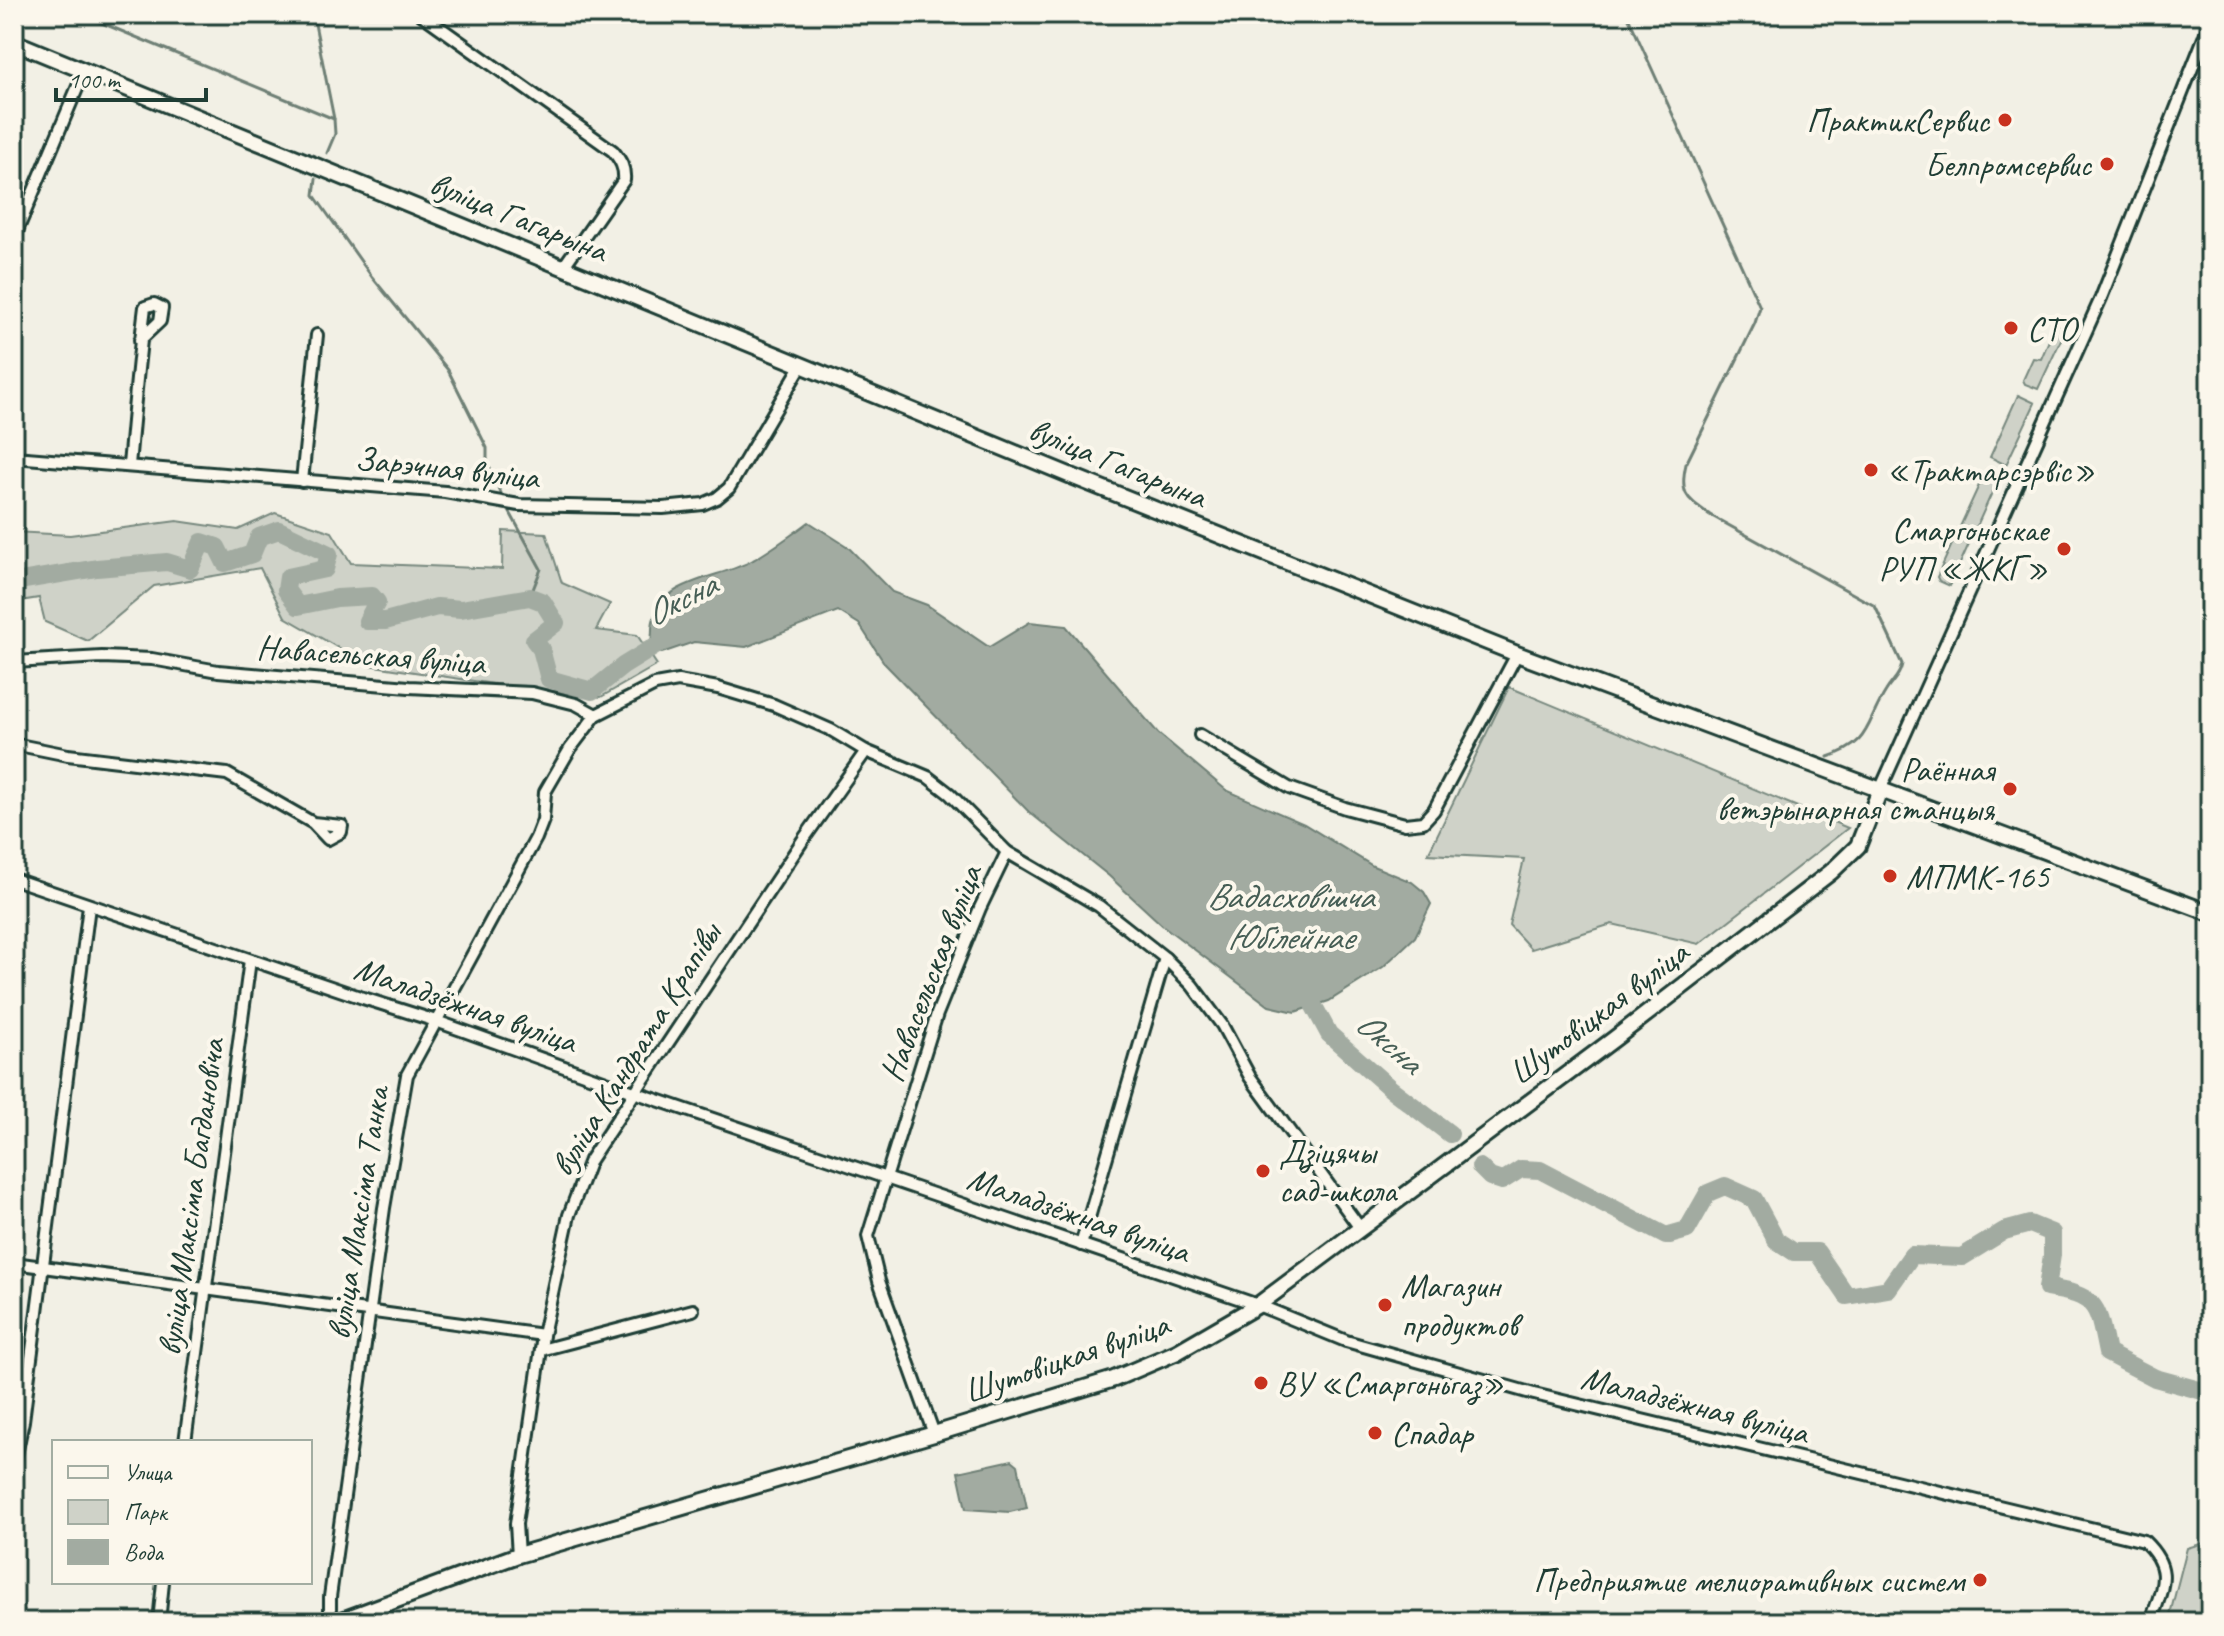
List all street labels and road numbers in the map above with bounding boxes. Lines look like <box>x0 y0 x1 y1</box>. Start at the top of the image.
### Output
street label: вуліца Гагарына <box>424 161 616 272</box>
street label: вуліца Гагарына <box>1023 407 1215 518</box>
street label: Зарэчная вуліца <box>353 436 543 499</box>
street label: Навасельская вуліца <box>256 625 488 684</box>
street label: Навасельская вуліца <box>869 857 992 1087</box>
street label: вуліца Кандрата Крапівы <box>540 912 732 1184</box>
street label: Шутовіцкая вуліца <box>1500 930 1698 1094</box>
street label: Маладзёжная вуліца <box>349 946 585 1063</box>
street label: вуліца Максіма Багдановіча <box>147 1034 234 1358</box>
street label: вуліца Максіма Танка <box>316 1081 399 1342</box>
street label: Маладзёжная вуліца <box>962 1156 1198 1273</box>
street label: Шутовіцкая вуліца <box>958 1302 1176 1413</box>
street label: Маладзёжная вуліца <box>1577 1356 1815 1454</box>

